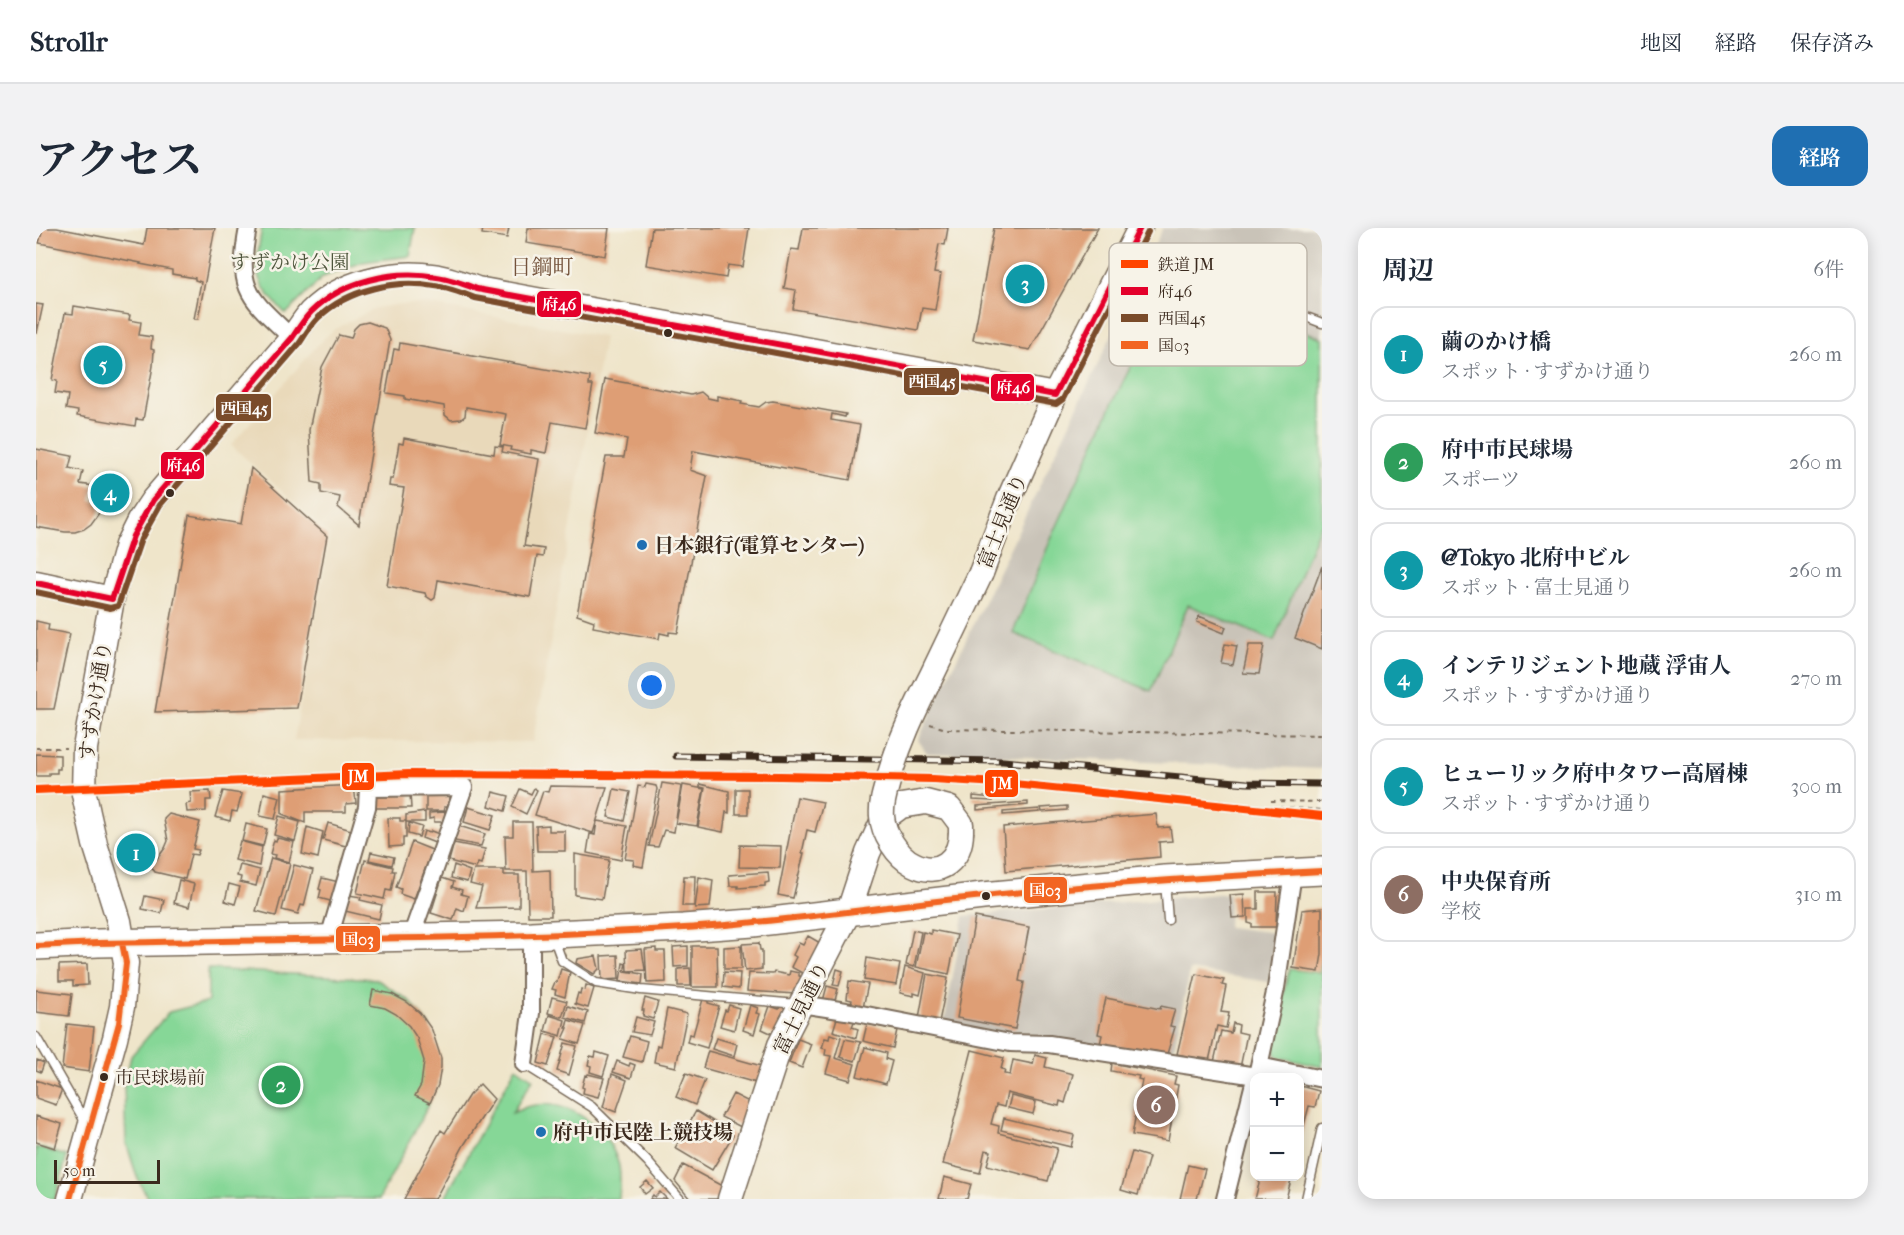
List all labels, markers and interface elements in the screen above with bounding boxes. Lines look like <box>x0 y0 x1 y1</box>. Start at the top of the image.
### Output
text: Strollr <box>30 25 108 58</box>
text: 地図 <box>1640 31 1682 55</box>
text: 経路 <box>1715 31 1757 55</box>
text: 保存済み <box>1790 31 1874 55</box>
button: 経路 <box>1772 126 1868 186</box>
text: アクセス <box>36 136 203 185</box>
legend <box>1109 243 1307 366</box>
park label: すずかけ公園 <box>230 251 350 274</box>
district label: 日鋼町 <box>511 255 574 279</box>
text: 鉄道 JM <box>1157 255 1214 274</box>
text: 周辺 <box>1382 255 1434 286</box>
text: 6件 <box>1813 258 1844 281</box>
pin: 3 <box>1006 262 1044 306</box>
text: 府46 <box>1158 282 1192 301</box>
line badge: 府46 <box>536 290 582 318</box>
text: 府46 <box>542 295 576 315</box>
text: 西国45 <box>1158 309 1206 328</box>
unlabelled marker <box>662 327 674 339</box>
text: 繭のかけ橋 <box>1441 329 1551 355</box>
text: 国03 <box>1158 336 1189 355</box>
pin: 5 <box>84 342 122 388</box>
text: 1 <box>1400 343 1407 366</box>
text: 260 m <box>1789 343 1842 366</box>
text: スポット · すずかけ通り <box>1441 360 1654 383</box>
line badge: 西国45 <box>903 367 960 396</box>
text: 西国45 <box>908 372 956 392</box>
line badge: 府46 <box>990 373 1035 402</box>
text: 府46 <box>996 378 1030 398</box>
line badge: 西国45 <box>215 393 272 422</box>
text: 西国45 <box>220 399 268 419</box>
text: 府中市民球場 <box>1441 437 1573 463</box>
line badge: 府46 <box>160 451 205 480</box>
text: 2 <box>1398 451 1409 474</box>
text: 260 m <box>1789 451 1842 474</box>
text: 府46 <box>166 456 200 476</box>
text: スポーツ <box>1441 468 1520 491</box>
pin: 4 <box>90 470 130 516</box>
street label: 富士見通り <box>973 471 1032 572</box>
unlabelled marker <box>164 487 176 499</box>
place label: 日本銀行(電算センター) <box>654 534 864 557</box>
marker: 日本銀行(電算センター) <box>635 538 649 552</box>
text: @Tokyo 北府中ビル <box>1441 545 1630 571</box>
text: 3 <box>1399 559 1408 582</box>
text: 260 m <box>1789 559 1842 582</box>
text: スポット · 富士見通り <box>1441 576 1634 599</box>
street label: すずかけ通り <box>75 640 116 762</box>
text: インテリジェント地蔵 浮宙人 <box>1441 653 1731 679</box>
text: 4 <box>1398 667 1409 690</box>
text: 270 m <box>1790 667 1842 690</box>
your location <box>637 671 666 700</box>
text: スポット · すずかけ通り <box>1441 684 1654 707</box>
text: ヒューリック府中タワー高層棟 <box>1441 761 1748 787</box>
line badge: JM <box>341 762 375 791</box>
text: JM <box>346 767 369 787</box>
line badge: JM <box>984 769 1019 798</box>
text: JM <box>990 774 1013 794</box>
text: 5 <box>1399 775 1408 798</box>
text: 300 m <box>1791 775 1842 798</box>
text: スポット · すずかけ通り <box>1441 792 1654 815</box>
pin: 1 <box>116 830 156 876</box>
text: 中央保育所 <box>1441 869 1551 895</box>
line badge: 国03 <box>1023 876 1068 904</box>
text: 国03 <box>1029 881 1061 901</box>
text: 6 <box>1398 883 1409 906</box>
text: 310 m <box>1795 883 1842 906</box>
unlabelled marker <box>980 890 992 902</box>
text: 学校 <box>1441 900 1481 923</box>
line badge: 国03 <box>335 925 381 953</box>
text: 国03 <box>342 930 374 950</box>
street label: 富士見通り <box>769 958 834 1058</box>
pin: 2 <box>262 1062 300 1108</box>
place label: 市民球場前 <box>115 1068 205 1089</box>
marker: 市民球場前 <box>98 1071 110 1083</box>
map controls <box>1250 1073 1304 1181</box>
button: + <box>1250 1073 1304 1127</box>
pin: 6 <box>1136 1082 1176 1128</box>
place label: 府中市民陸上競技場 <box>553 1121 733 1144</box>
marker: 府中市民陸上競技場 <box>534 1125 548 1139</box>
button: − <box>1250 1127 1304 1181</box>
scale bar <box>54 1157 160 1184</box>
text: 50 m <box>63 1161 95 1180</box>

